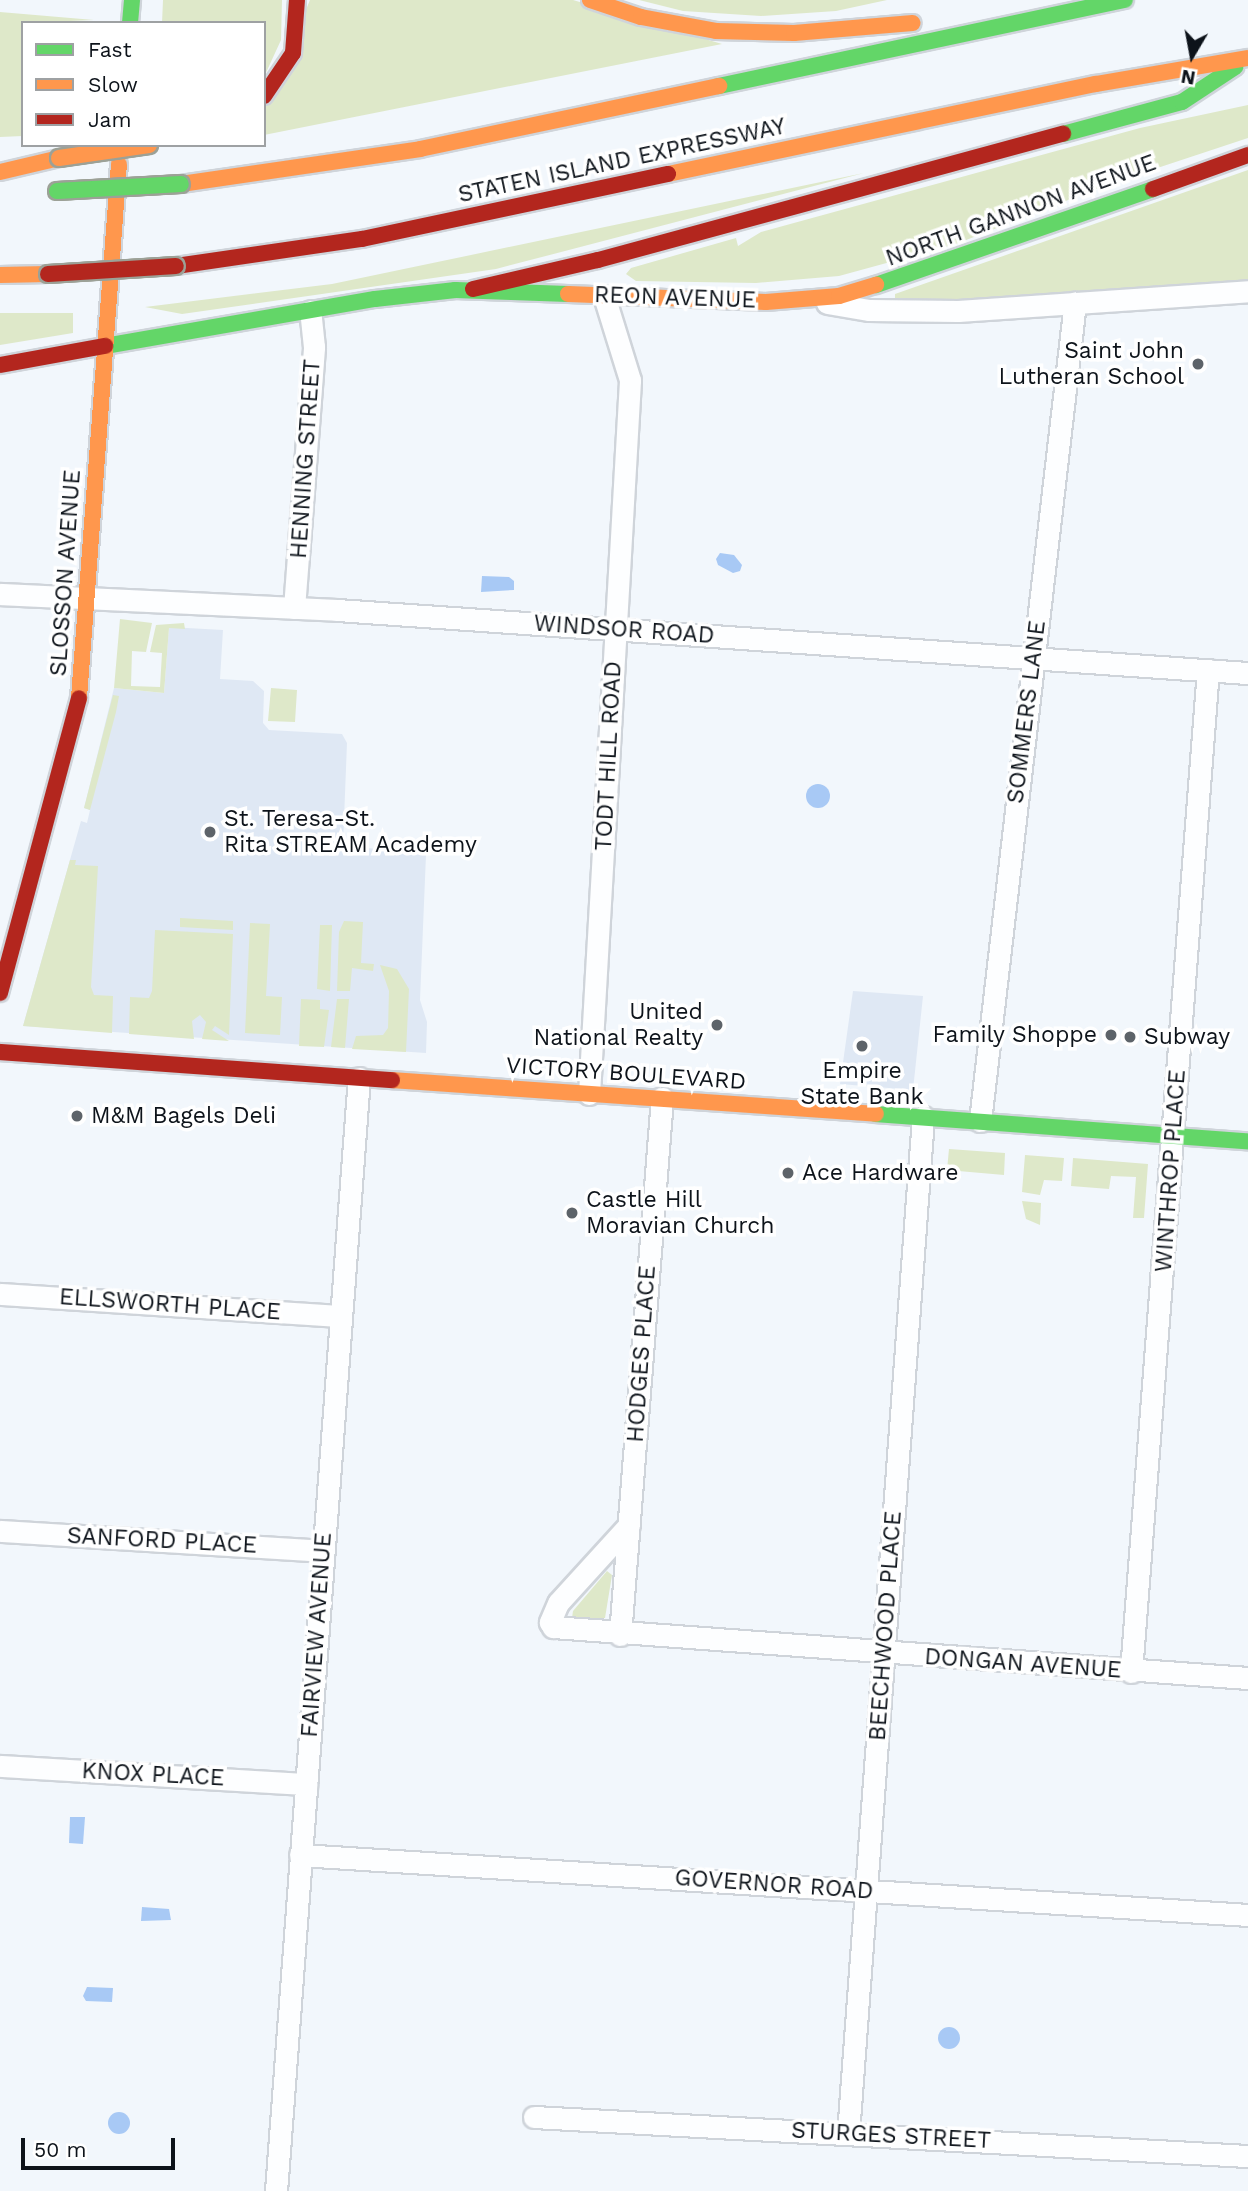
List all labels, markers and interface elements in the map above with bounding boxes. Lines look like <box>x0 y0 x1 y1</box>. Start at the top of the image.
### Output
legend <box>21 21 266 147</box>
north arrow <box>1157 21 1227 91</box>
text: Fast <box>88 37 132 62</box>
text: N <box>1179 65 1197 90</box>
text: Slow <box>88 72 138 97</box>
text: Jam <box>88 107 131 132</box>
street label: STATEN ISLAND EXPRESSWAY <box>456 113 788 209</box>
street label: NORTH GANNON AVENUE <box>882 149 1160 273</box>
street label: REON AVENUE <box>593 281 757 315</box>
place label: Saint John Lutheran School <box>999 337 1184 391</box>
marker: Saint John Lutheran School <box>1190 356 1206 372</box>
street label: HENNING STREET <box>285 358 327 560</box>
street label: SLOSSON AVENUE <box>45 468 87 678</box>
street label: WINDSOR ROAD <box>533 610 715 650</box>
street label: SOMMERS LANE <box>1002 619 1052 805</box>
street label: TODT HILL ROAD <box>590 660 628 852</box>
place label: St. Teresa-St. Rita STREAM Academy <box>224 805 478 859</box>
marker: St. Teresa-St. Rita STREAM Academy <box>202 824 218 840</box>
place label: United National Realty <box>533 998 703 1052</box>
marker: United National Realty <box>709 1017 725 1033</box>
place label: Family Shoppe <box>932 1021 1097 1049</box>
place label: Subway <box>1144 1023 1230 1051</box>
marker: Family Shoppe <box>1103 1027 1119 1043</box>
marker: Subway <box>1122 1029 1138 1045</box>
marker: Empire State Bank <box>854 1038 870 1054</box>
street label: VICTORY BOULEVARD <box>505 1052 747 1096</box>
place label: Empire State Bank <box>800 1057 924 1111</box>
street label: WINTHROP PLACE <box>1150 1068 1192 1274</box>
place label: M&M Bagels Deli <box>91 1102 276 1130</box>
marker: M&M Bagels Deli <box>69 1108 85 1124</box>
place label: Ace Hardware <box>802 1159 958 1187</box>
marker: Ace Hardware <box>780 1165 796 1181</box>
place label: Castle Hill Moravian Church <box>586 1186 774 1240</box>
marker: Castle Hill Moravian Church <box>564 1205 580 1221</box>
street label: HODGES PLACE <box>622 1265 662 1443</box>
street label: ELLSWORTH PLACE <box>58 1283 282 1327</box>
street label: BEECHWOOD PLACE <box>864 1510 908 1742</box>
street label: SANFORD PLACE <box>66 1522 258 1560</box>
street label: FAIRVIEW AVENUE <box>296 1531 338 1739</box>
street label: DONGAN AVENUE <box>923 1643 1123 1685</box>
street label: KNOX PLACE <box>81 1757 225 1793</box>
street label: GOVERNOR ROAD <box>674 1864 874 1906</box>
street label: STURGES STREET <box>791 2117 991 2155</box>
scale bar <box>24 2124 178 2168</box>
text: 50 m <box>34 2137 86 2162</box>

